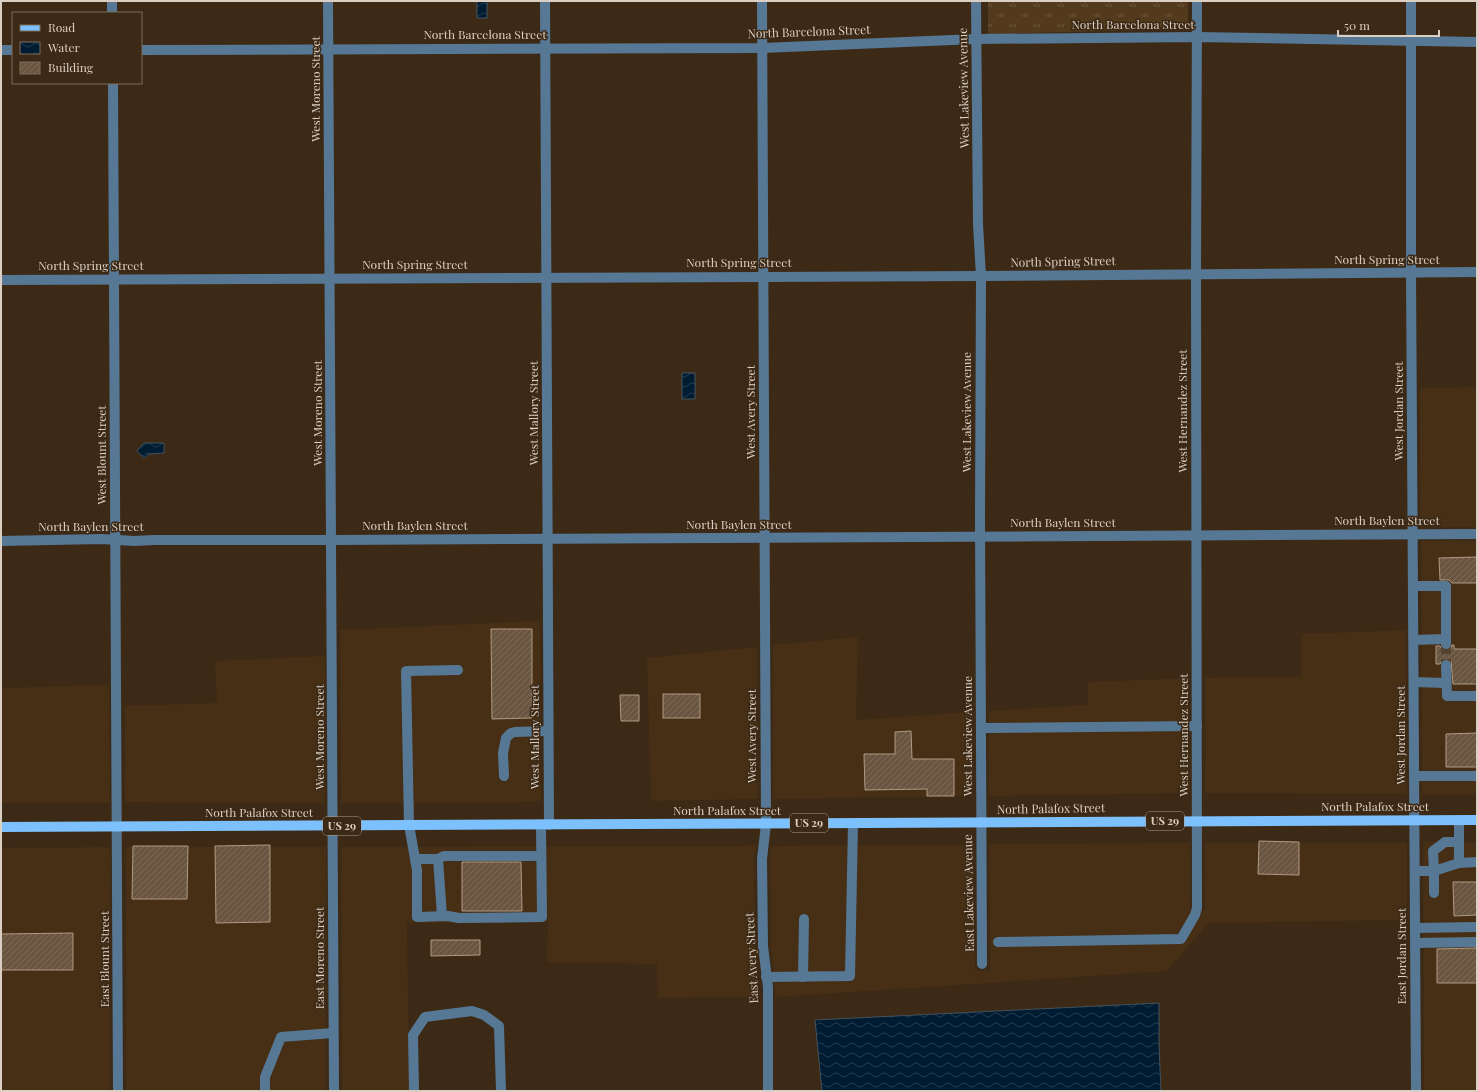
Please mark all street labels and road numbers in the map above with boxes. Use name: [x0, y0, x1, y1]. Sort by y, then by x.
street label: North Barcelona Street: [1071, 16, 1195, 32]
street label: North Barcelona Street: [747, 21, 871, 41]
street label: North Barcelona Street: [423, 26, 547, 42]
street label: West Lakeview Avenue: [954, 28, 972, 149]
street label: West Moreno Street: [307, 36, 323, 143]
street label: North Spring Street: [1334, 251, 1440, 267]
street label: North Spring Street: [1010, 252, 1117, 270]
street label: North Spring Street: [686, 254, 792, 270]
street label: North Spring Street: [362, 256, 468, 272]
street label: North Spring Street: [38, 257, 144, 273]
street label: West Hernandez Street: [1174, 349, 1190, 474]
street label: West Lakeview Avenue: [958, 352, 974, 473]
street label: West Moreno Street: [309, 360, 325, 467]
street label: West Mallory Street: [525, 360, 541, 466]
street label: West Jordan Street: [1390, 361, 1406, 462]
street label: West Avery Street: [742, 364, 758, 460]
street label: West Blount Street: [93, 405, 109, 506]
street label: North Baylen Street: [1334, 512, 1440, 528]
street label: North Baylen Street: [1010, 514, 1116, 530]
street label: North Baylen Street: [686, 516, 792, 532]
street label: North Baylen Street: [362, 517, 468, 533]
street label: North Baylen Street: [38, 518, 144, 534]
street label: West Hernandez Street: [1175, 673, 1191, 798]
street label: West Lakeview Avenue: [959, 676, 975, 797]
street label: West Moreno Street: [311, 684, 327, 791]
street label: West Mallory Street: [526, 684, 542, 790]
street label: West Jordan Street: [1392, 685, 1408, 786]
street label: West Avery Street: [743, 688, 759, 784]
street label: North Palafox Street: [1321, 798, 1430, 814]
street label: North Palafox Street: [997, 799, 1106, 817]
street label: North Palafox Street: [673, 802, 782, 818]
street label: North Palafox Street: [205, 804, 314, 820]
road number: US 29: [1146, 812, 1184, 830]
road number: US 29: [790, 814, 828, 832]
road number: US 29: [323, 817, 361, 835]
street label: East Lakeview Avenue: [959, 834, 977, 952]
street label: East Moreno Street: [311, 906, 327, 1009]
street label: East Jordan Street: [1393, 907, 1409, 1004]
street label: East Blount Street: [96, 910, 112, 1007]
street label: East Avery Street: [741, 911, 761, 1004]

